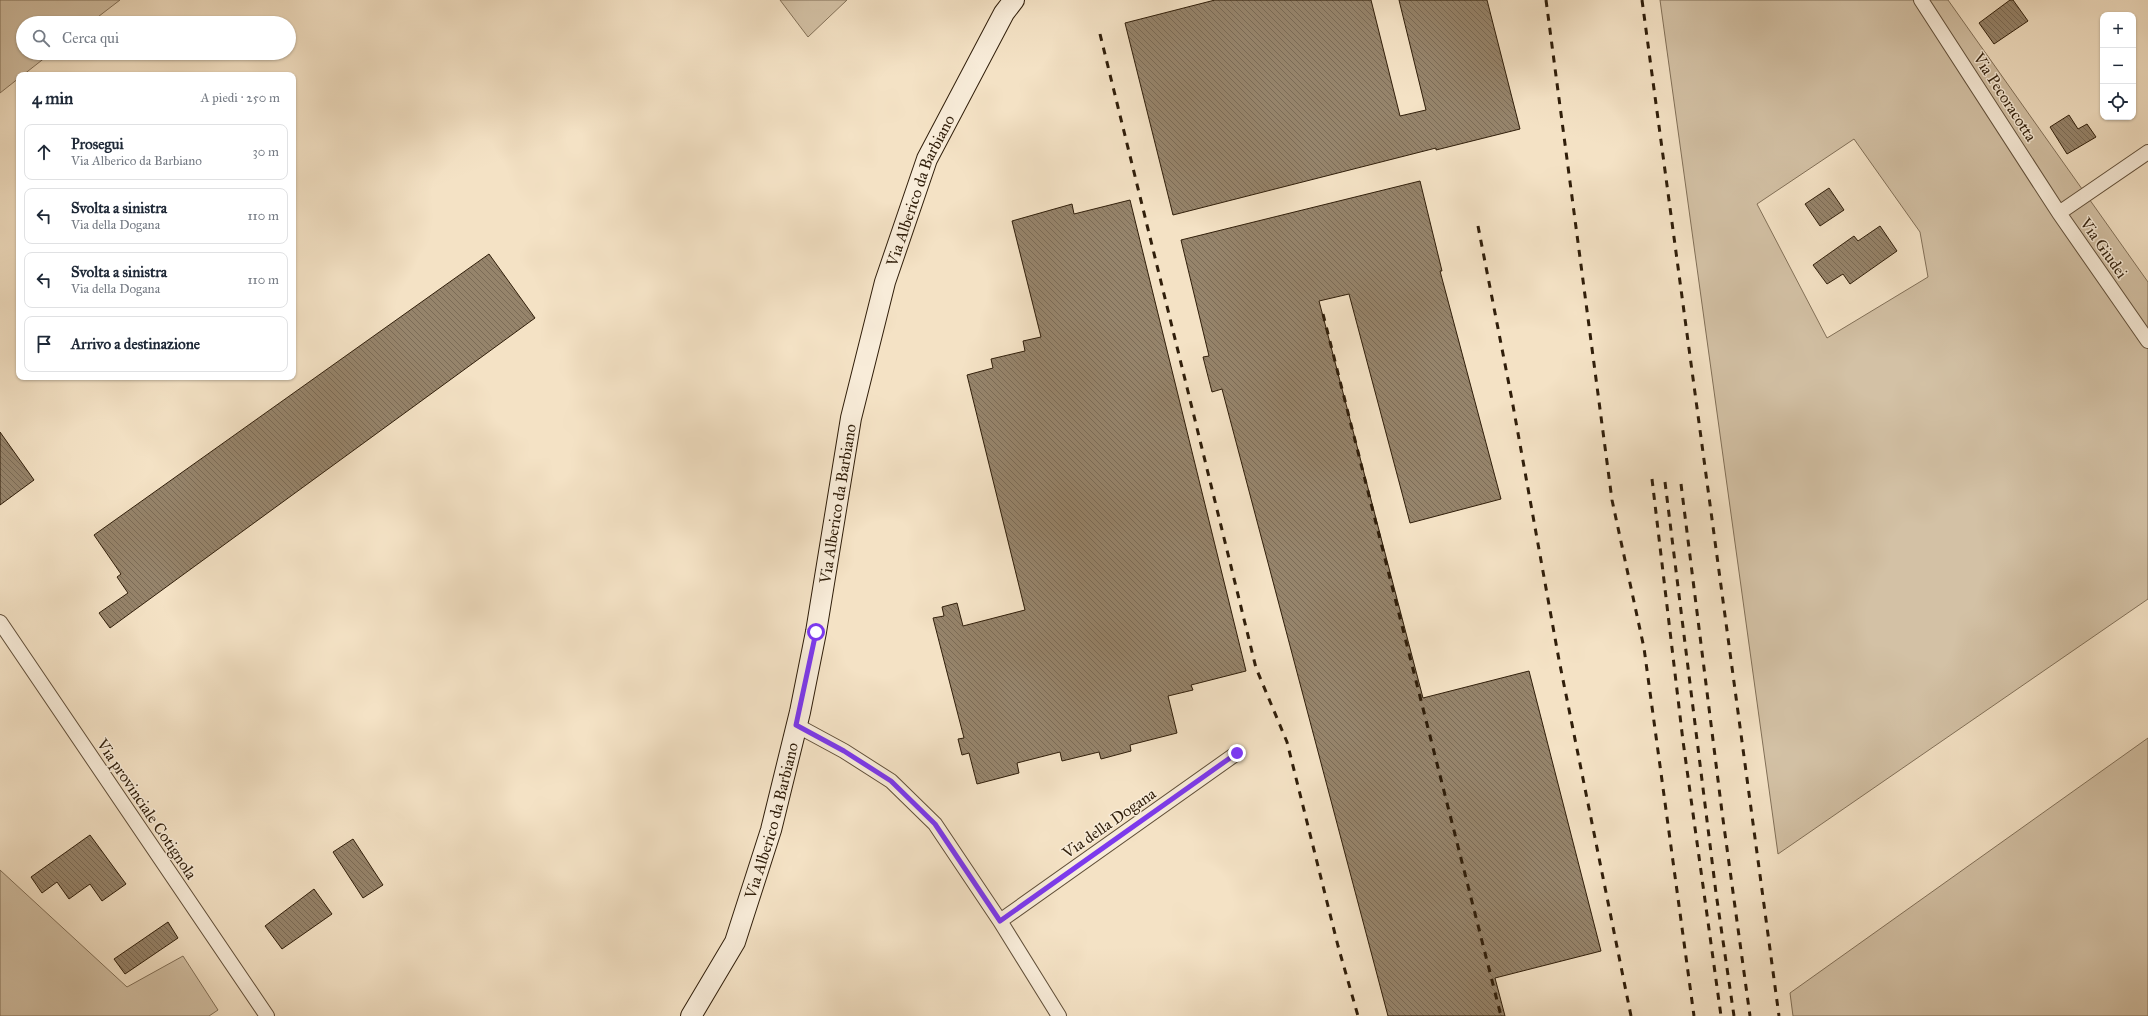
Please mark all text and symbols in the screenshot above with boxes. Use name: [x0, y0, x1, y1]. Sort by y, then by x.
map controls: [2100, 12, 2136, 120]
button: +: [2100, 12, 2136, 48]
search box: [16, 16, 296, 60]
icon: search: [30, 27, 52, 49]
text: Cerca qui: [62, 29, 119, 47]
street label: Via Pecoracotta: [1969, 48, 2041, 145]
button: −: [2100, 48, 2136, 84]
button: locate: [2100, 84, 2136, 120]
text: 4 min: [32, 88, 73, 109]
text: A piedi · 250 m: [201, 90, 280, 106]
street label: Via Alberico da Barbiano: [881, 111, 958, 269]
text: Prosegui: [71, 135, 124, 153]
icon: ahead: [33, 141, 55, 163]
text: 30 m: [253, 144, 279, 160]
text: Via Alberico da Barbiano: [71, 153, 202, 169]
text: Svolta a sinistra: [71, 199, 167, 217]
icon: left: [33, 205, 55, 227]
text: 110 m: [247, 208, 279, 224]
street label: Via Giudei: [2076, 213, 2132, 282]
text: Via della Dogana: [71, 217, 160, 233]
text: Svolta a sinistra: [71, 263, 167, 281]
icon: left: [33, 269, 55, 291]
text: 110 m: [247, 272, 279, 288]
text: Via della Dogana: [71, 281, 160, 297]
icon: arrive: [33, 333, 55, 355]
text: Arrivo a destinazione: [71, 335, 200, 353]
street label: Via Alberico da Barbiano: [814, 422, 859, 586]
route start: [807, 623, 825, 641]
street label: Via provinciale Cotignola: [92, 734, 201, 884]
street label: Via Alberico da Barbiano: [740, 740, 802, 902]
route end: [1228, 744, 1246, 762]
street label: Via della Dogana: [1058, 784, 1160, 864]

